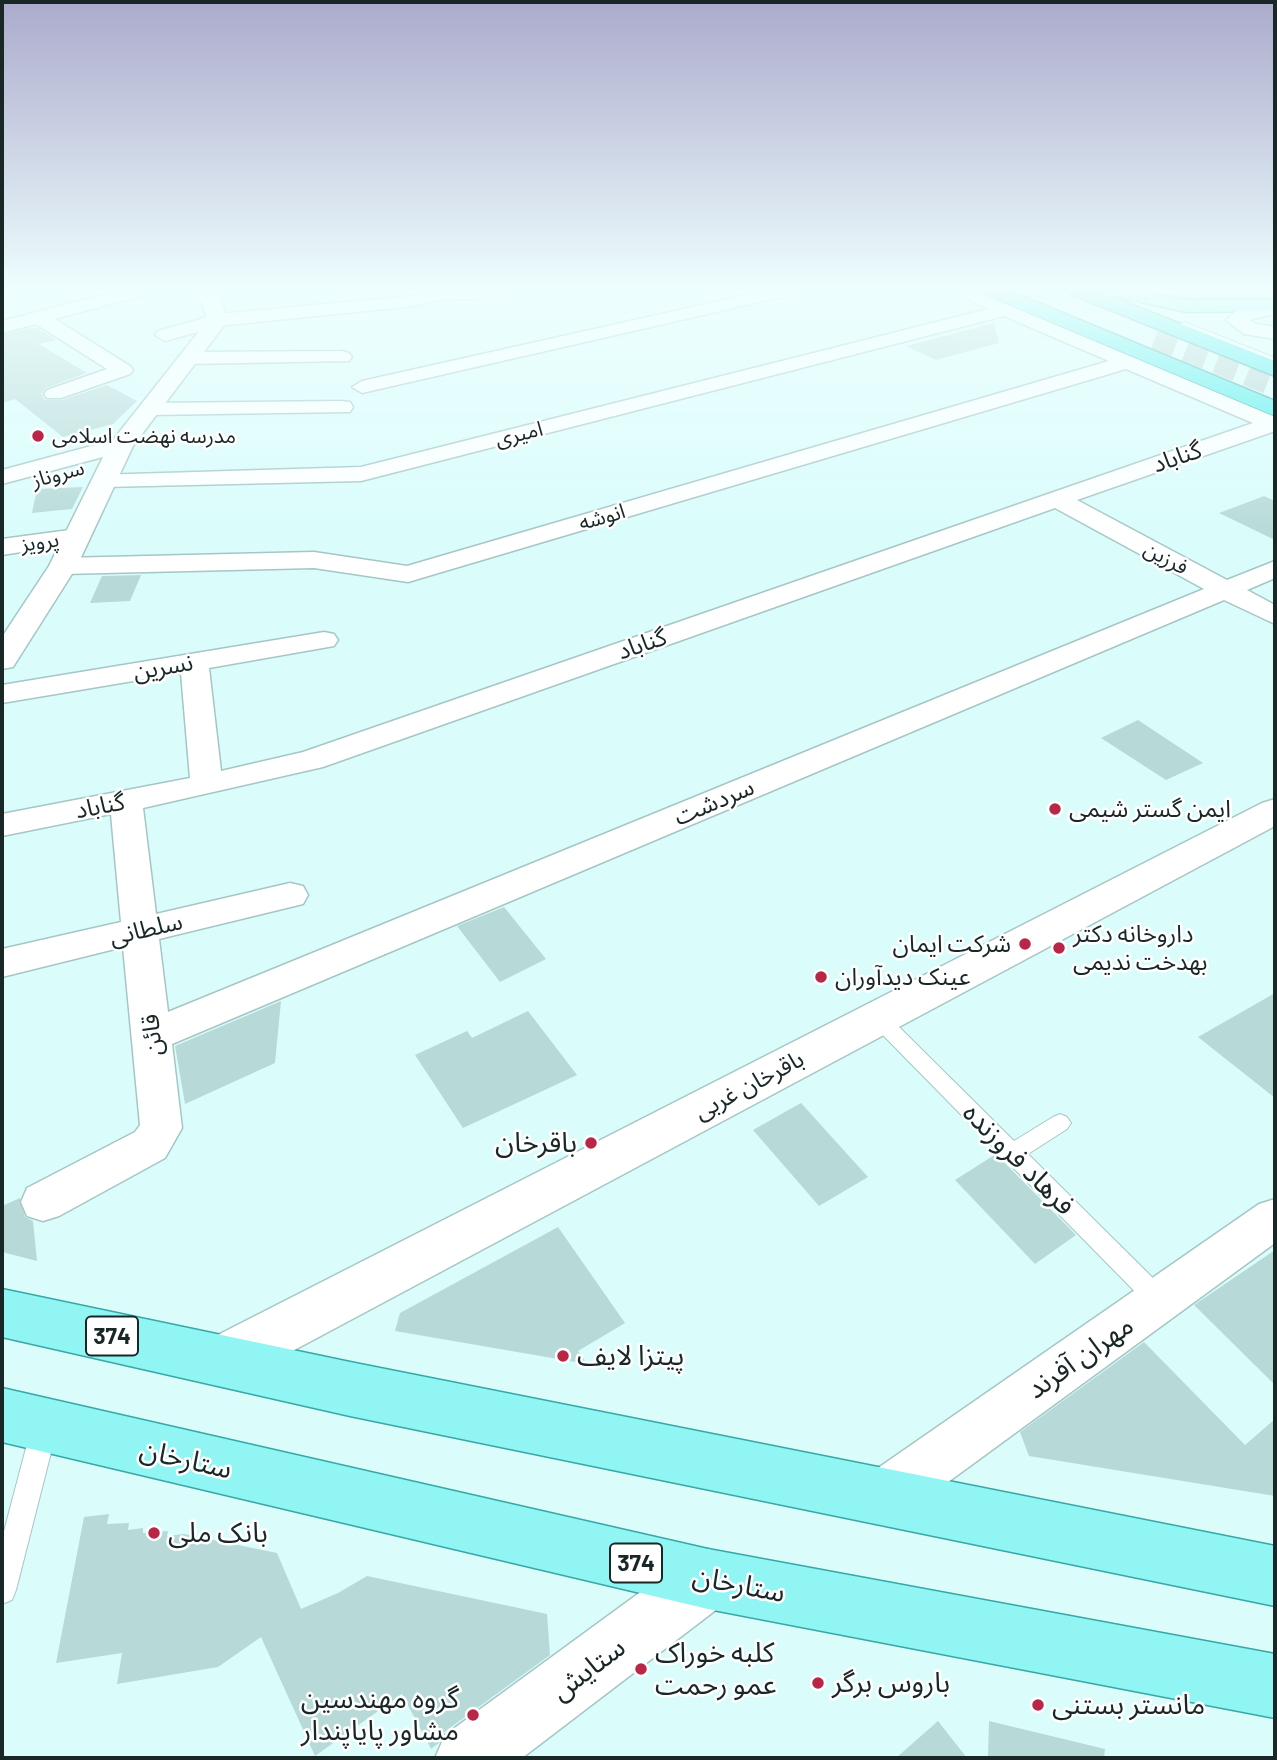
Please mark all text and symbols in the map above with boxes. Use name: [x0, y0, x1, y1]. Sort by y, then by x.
street label: امیری: [493, 416, 545, 452]
place label: مدرسه نهضت اسلامی: [52, 423, 236, 449]
marker: مدرسه نهضت اسلامی: [30, 428, 46, 444]
street label: گناباد: [1149, 435, 1205, 479]
street label: سروناز: [29, 455, 87, 493]
street label: انوشه: [576, 498, 628, 536]
street label: پرویز: [19, 527, 61, 557]
street label: فرزین: [1140, 536, 1192, 580]
street label: گناباد: [614, 622, 670, 666]
street label: نسرین: [131, 648, 195, 686]
street label: سردشت: [670, 772, 758, 832]
street label: گناباد: [73, 787, 127, 825]
place label: ایمن گستر شیمی: [1069, 795, 1231, 823]
marker: ایمن گستر شیمی: [1047, 801, 1063, 817]
street label: سلطانی: [107, 907, 185, 951]
place label: داروخانه دکتر بهدخت ندیمی: [1073, 920, 1207, 976]
place label: شرکت ایمان: [893, 930, 1011, 958]
marker: شرکت ایمان: [1017, 936, 1033, 952]
marker: داروخانه دکتر بهدخت ندیمی: [1051, 940, 1067, 956]
place label: عینک دیدآوران: [835, 963, 971, 991]
marker: عینک دیدآوران: [813, 969, 829, 985]
street label: قائن: [136, 1013, 168, 1057]
street label: باقرخان غربی: [689, 1044, 809, 1126]
street label: فرهاد فروزنده: [956, 1096, 1082, 1222]
place label: باقرخان: [495, 1126, 577, 1160]
marker: باقرخان: [583, 1135, 599, 1151]
street label: مهران آفرند: [1020, 1308, 1140, 1406]
road number: 374: [86, 1316, 138, 1356]
place label: پیتزا لایف: [577, 1339, 684, 1373]
marker: پیتزا لایف: [555, 1348, 571, 1364]
street label: ستارخان: [137, 1432, 235, 1486]
place label: بانک ملی: [168, 1516, 268, 1550]
marker: بانک ملی: [146, 1525, 162, 1541]
road number: 374: [610, 1544, 662, 1582]
street label: ستارخان: [690, 1559, 788, 1609]
street label: ستایش: [544, 1630, 632, 1708]
place label: کلبه خوراک عمو رحمت: [655, 1636, 777, 1702]
marker: کلبه خوراک عمو رحمت: [633, 1661, 649, 1677]
place label: باروس برگر: [832, 1666, 950, 1700]
marker: باروس برگر: [810, 1675, 826, 1691]
place label: گروه مهندسین مشاور پایاپندار: [301, 1682, 459, 1748]
place label: مانستر بستنی: [1052, 1688, 1205, 1722]
marker: مانستر بستنی: [1030, 1697, 1046, 1713]
marker: گروه مهندسین مشاور پایاپندار: [465, 1707, 481, 1723]

